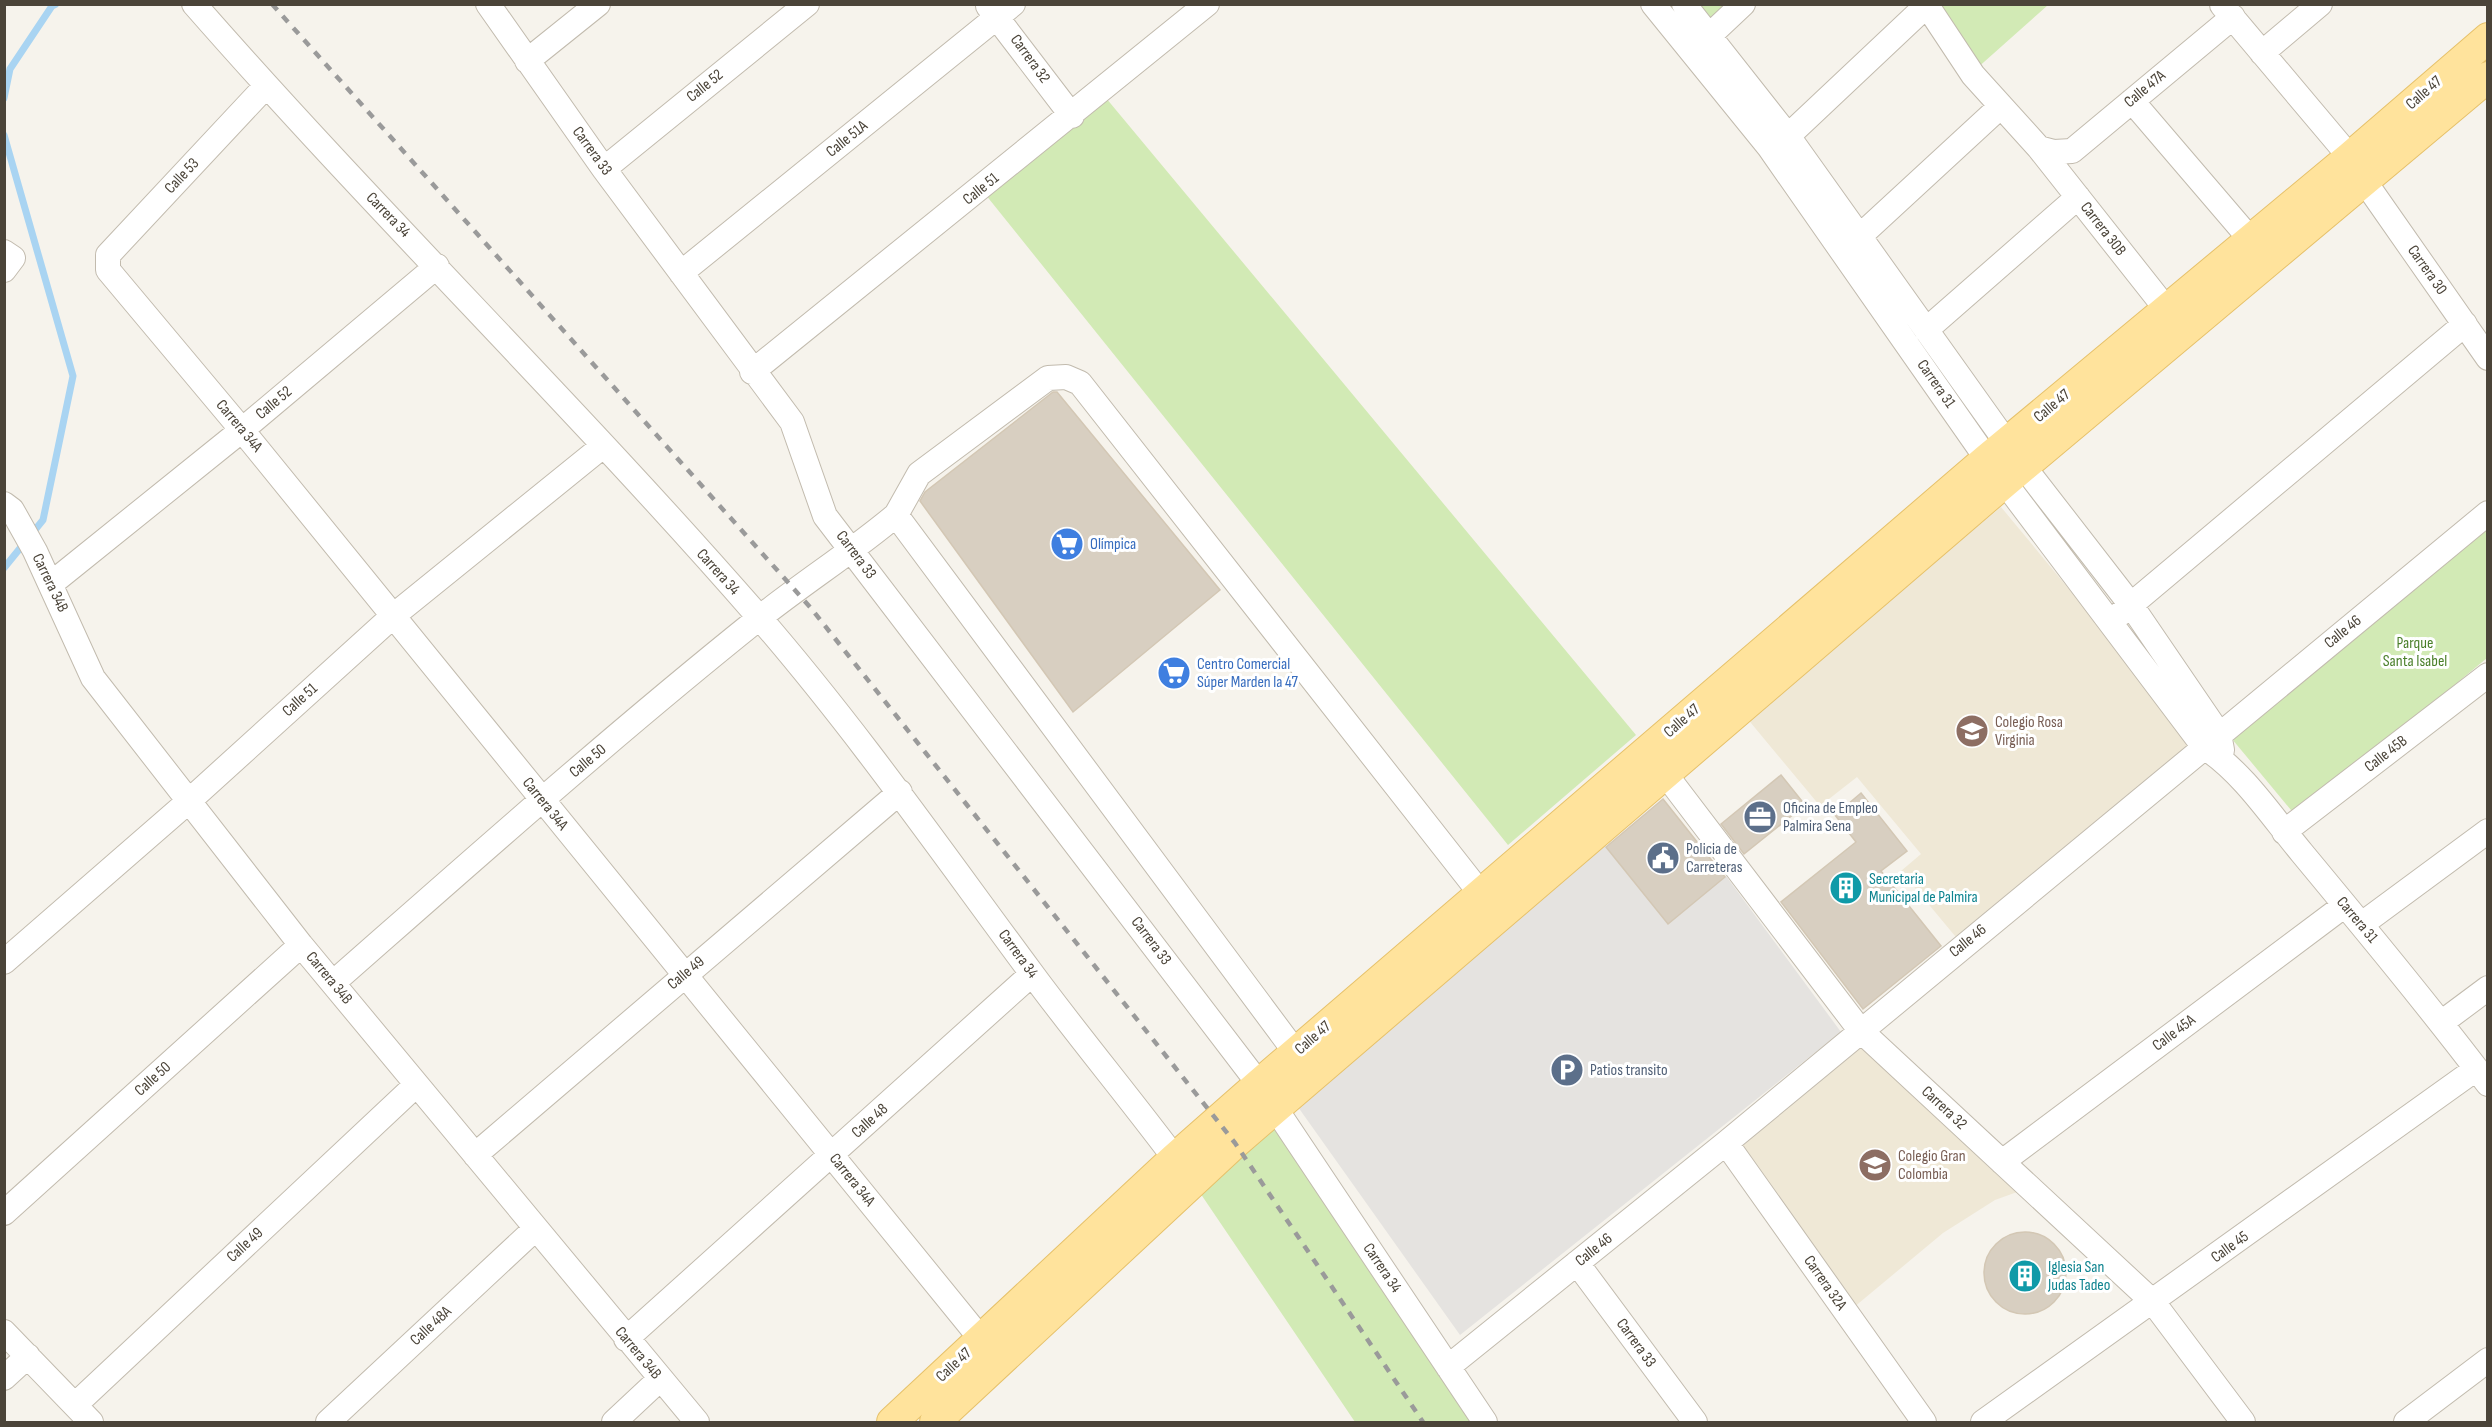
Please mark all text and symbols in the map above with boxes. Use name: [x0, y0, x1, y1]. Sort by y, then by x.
street label: Carrera 32: [1006, 31, 1054, 87]
street label: Calle 52: [683, 66, 727, 106]
street label: Calle 47A: [2120, 66, 2170, 112]
street label: Calle 47: [2402, 72, 2446, 114]
street label: Calle 51A: [822, 117, 872, 161]
street label: Carrera 33: [568, 123, 616, 179]
street label: Calle 53: [161, 154, 203, 198]
street label: Calle 51: [959, 169, 1003, 209]
street label: Carrera 34: [362, 188, 414, 242]
street label: Carrera 30B: [2076, 198, 2130, 260]
street label: Carrera 30: [2403, 242, 2451, 298]
street label: Carrera 31: [1913, 356, 1960, 412]
street label: Calle 52: [252, 382, 296, 424]
street label: Calle 47: [2030, 385, 2074, 427]
street label: Carrera 34A: [212, 396, 266, 456]
supermarket icon: Olímpica: [1049, 526, 1085, 562]
street label: Carrera 33: [832, 527, 880, 583]
place label: Olímpica: [1090, 535, 1136, 554]
street label: Carrera 34: [692, 545, 744, 599]
street label: Carrera 34B: [28, 551, 72, 615]
street label: Calle 46: [2321, 611, 2365, 653]
park label: Parque Santa Isabel: [2383, 634, 2447, 671]
supermarket icon: Centro Comercial Súper Marden la 47: [1156, 655, 1192, 691]
place label: Centro Comercial Súper Marden la 47: [1197, 655, 1298, 692]
street label: Calle 51: [279, 679, 322, 721]
street label: Calle 47: [1660, 700, 1704, 742]
school or university icon: Colegio Rosa Virginia: [1954, 713, 1990, 749]
place label: Colegio Rosa Virginia: [1995, 713, 2063, 750]
street label: Calle 45B: [2361, 731, 2411, 777]
street label: Calle 50: [566, 740, 610, 782]
street label: Carrera 34A: [518, 774, 572, 834]
office icon: Oficina de Empleo Palmira Sena: [1742, 799, 1778, 835]
place label: Oficina de Empleo Palmira Sena: [1783, 799, 1878, 836]
public building icon: Policia de Carreteras: [1645, 840, 1681, 876]
place label: Policia de Carreteras: [1686, 840, 1743, 877]
building icon: Secretaria Municipal de Palmira: [1828, 870, 1864, 906]
place label: Secretaria Municipal de Palmira: [1869, 870, 1978, 907]
street label: Carrera 31: [2332, 893, 2382, 947]
street label: Carrera 33: [1127, 913, 1175, 969]
street label: Calle 46: [1946, 920, 1990, 962]
street label: Carrera 34: [994, 926, 1042, 982]
street label: Carrera 34B: [302, 948, 356, 1008]
street label: Calle 49: [664, 952, 708, 994]
street label: Calle 45A: [2149, 1011, 2199, 1055]
street label: Calle 47: [1291, 1017, 1335, 1059]
parking icon: Patios transito: [1549, 1052, 1585, 1088]
street label: Calle 50: [131, 1058, 175, 1100]
place label: Patios transito: [1590, 1061, 1668, 1080]
street label: Carrera 32: [1917, 1082, 1971, 1134]
street label: Calle 48: [848, 1100, 892, 1142]
school or university icon: Colegio Gran Colombia: [1857, 1147, 1893, 1183]
place label: Colegio Gran Colombia: [1898, 1147, 1966, 1184]
street label: Carrera 34A: [825, 1150, 879, 1210]
street label: Calle 49: [223, 1224, 267, 1266]
street label: Calle 45: [2208, 1227, 2252, 1267]
street label: Calle 46: [1572, 1229, 1616, 1271]
street label: Carrera 34: [1359, 1240, 1406, 1297]
street label: Carrera 32A: [1799, 1252, 1851, 1314]
building icon: Iglesia San Judas Tadeo: [2007, 1258, 2043, 1294]
place label: Iglesia San Judas Tadeo: [2047, 1258, 2110, 1295]
street label: Calle 48A: [407, 1302, 456, 1350]
street label: Carrera 33: [1612, 1315, 1660, 1371]
street label: Carrera 34B: [611, 1323, 665, 1383]
street label: Calle 47: [932, 1343, 976, 1386]

